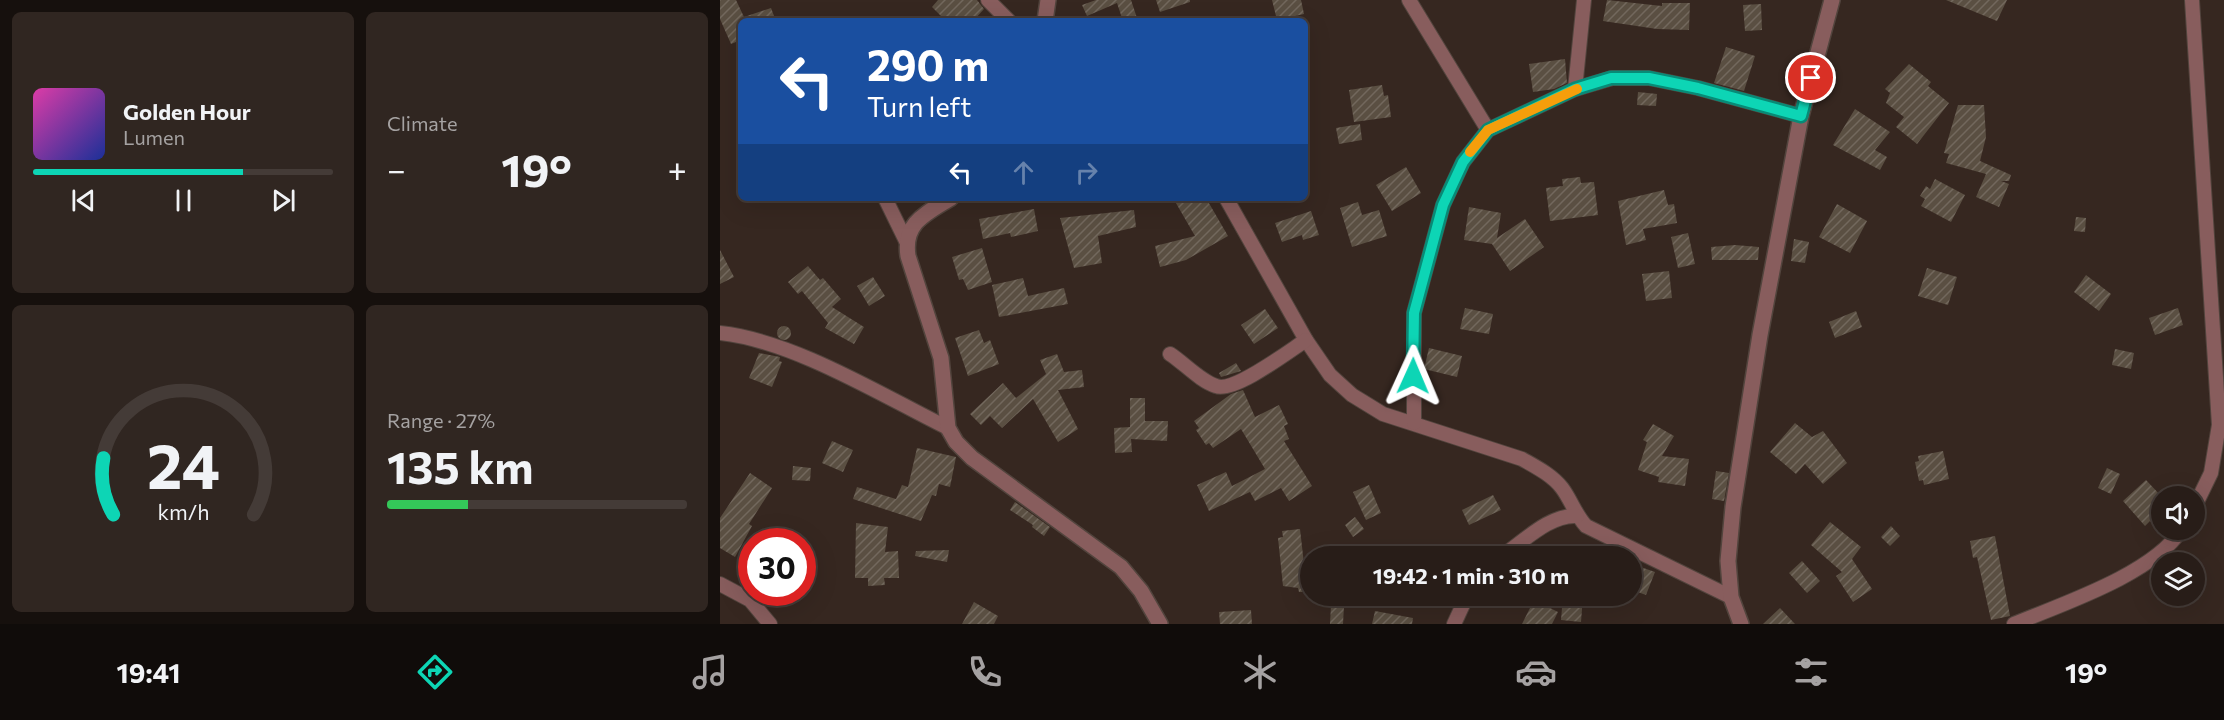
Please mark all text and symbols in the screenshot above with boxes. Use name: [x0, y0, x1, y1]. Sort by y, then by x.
text: 290 m: [867, 38, 989, 90]
icon: left: [768, 42, 846, 120]
pin: [1785, 52, 1836, 103]
icon: arrive: [1794, 61, 1827, 94]
text: Turn left: [867, 90, 971, 123]
text: Golden Hour: [123, 98, 251, 125]
text: Climate: [387, 111, 457, 135]
text: Lumen: [123, 125, 185, 149]
text: 19°: [501, 141, 572, 196]
text: −: [387, 148, 406, 189]
text: +: [668, 148, 687, 189]
icon: left: [944, 156, 977, 189]
icon: ahead: [1007, 156, 1040, 189]
icon: right: [1070, 156, 1103, 189]
icon: previous: [67, 184, 100, 217]
icon: pause: [167, 184, 200, 217]
icon: next: [267, 184, 300, 217]
position arrow: [1381, 344, 1445, 408]
text: Range · 27%: [387, 408, 495, 432]
text: 24: [147, 426, 219, 502]
text: 135 km: [387, 438, 534, 493]
map controls: [2151, 486, 2205, 606]
button: sound: [2151, 486, 2205, 540]
text: km/h: [157, 499, 209, 525]
speed limit sign: 30: [738, 528, 816, 606]
button: layers: [2151, 552, 2205, 606]
text: 19:42 · 1 min · 310 m: [1373, 562, 1569, 589]
icon: directions: [414, 651, 456, 693]
icon: music: [689, 651, 731, 693]
icon: phone: [964, 651, 1006, 693]
icon: climate: [1239, 651, 1281, 693]
icon: car: [1515, 651, 1557, 693]
icon: filters: [1790, 651, 1832, 693]
text: 19:41: [117, 656, 181, 689]
text: 19°: [2065, 656, 2107, 689]

